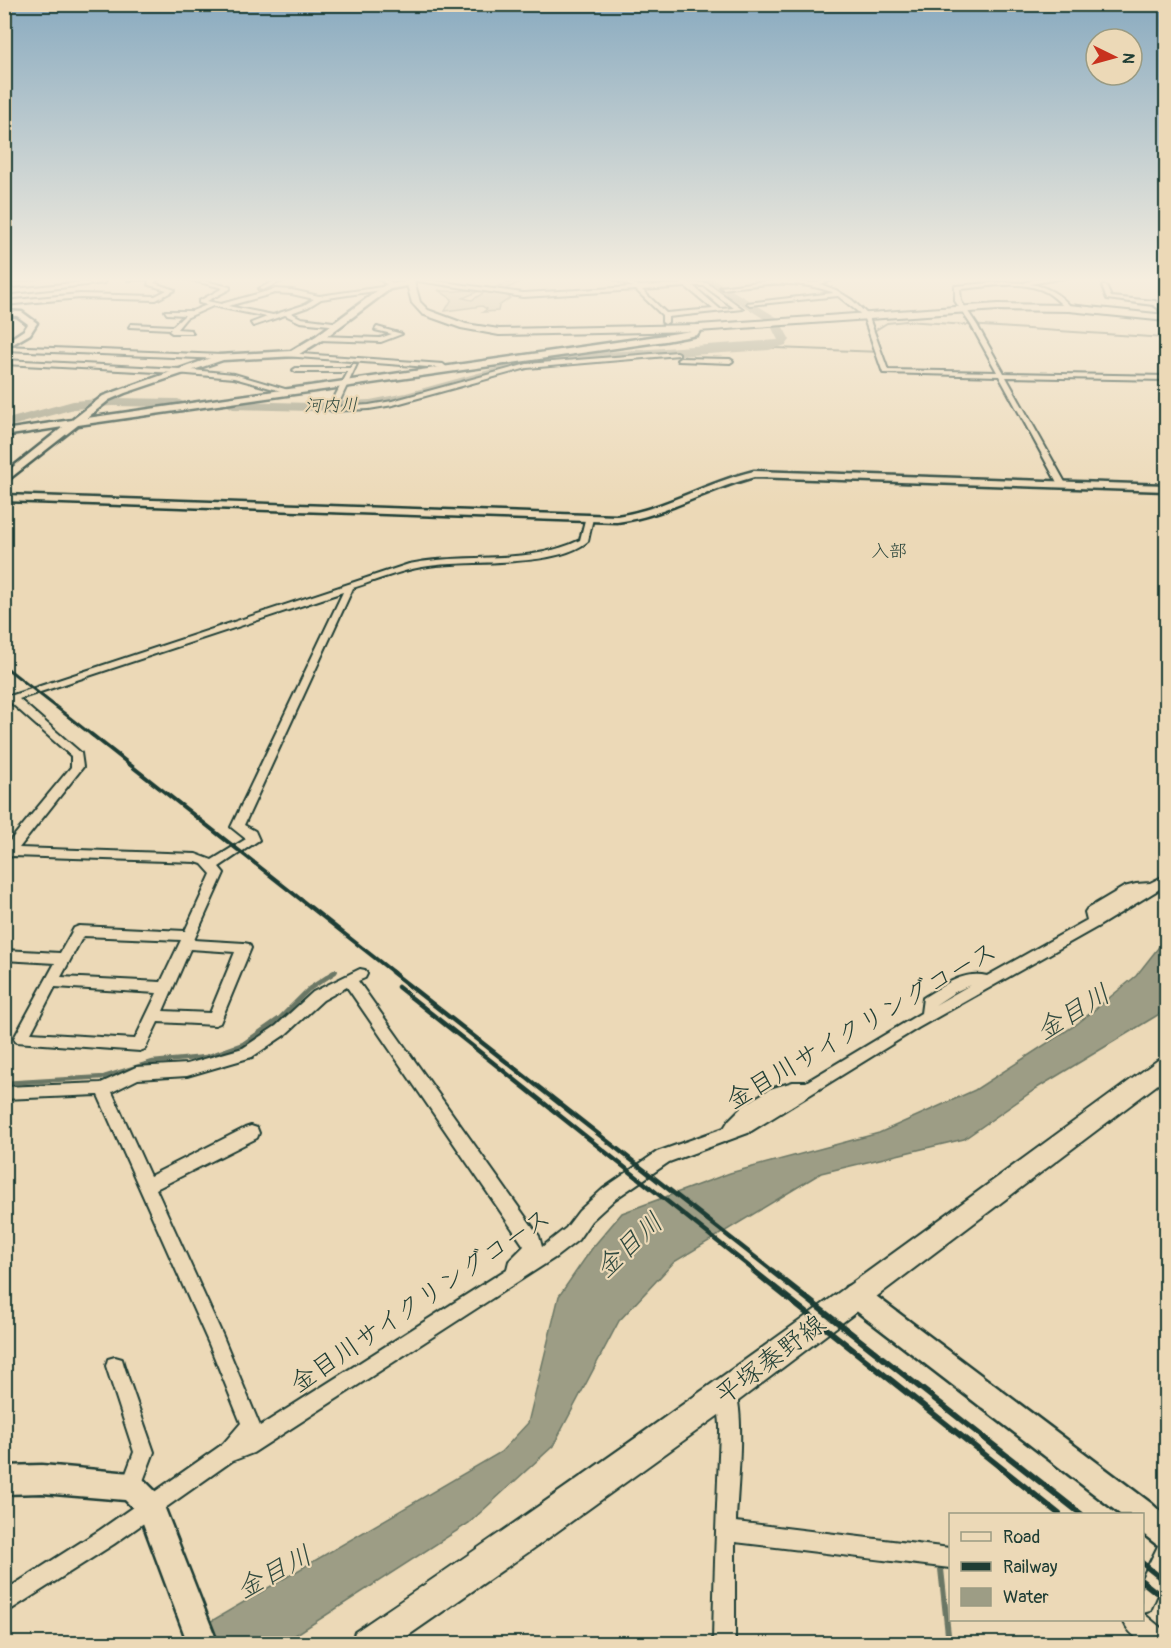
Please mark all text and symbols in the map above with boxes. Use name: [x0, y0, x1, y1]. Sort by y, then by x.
north arrow: [1084, 27, 1144, 87]
text: N: [1117, 52, 1138, 65]
water label: 河内川: [304, 394, 358, 417]
district label: 入部: [871, 540, 907, 563]
street label: 金目川サイクリングコース: [720, 935, 1003, 1117]
water label: 金目川: [1030, 977, 1116, 1047]
street label: 金目川サイクリングコース: [284, 1201, 557, 1400]
water label: 金目川: [588, 1206, 670, 1285]
street label: 平塚秦野線: [709, 1308, 832, 1412]
legend: [949, 1513, 1144, 1621]
text: Road: [1003, 1526, 1040, 1549]
water label: 金目川: [231, 1539, 318, 1606]
text: Railway: [1003, 1556, 1058, 1579]
text: Water: [1003, 1586, 1049, 1609]

